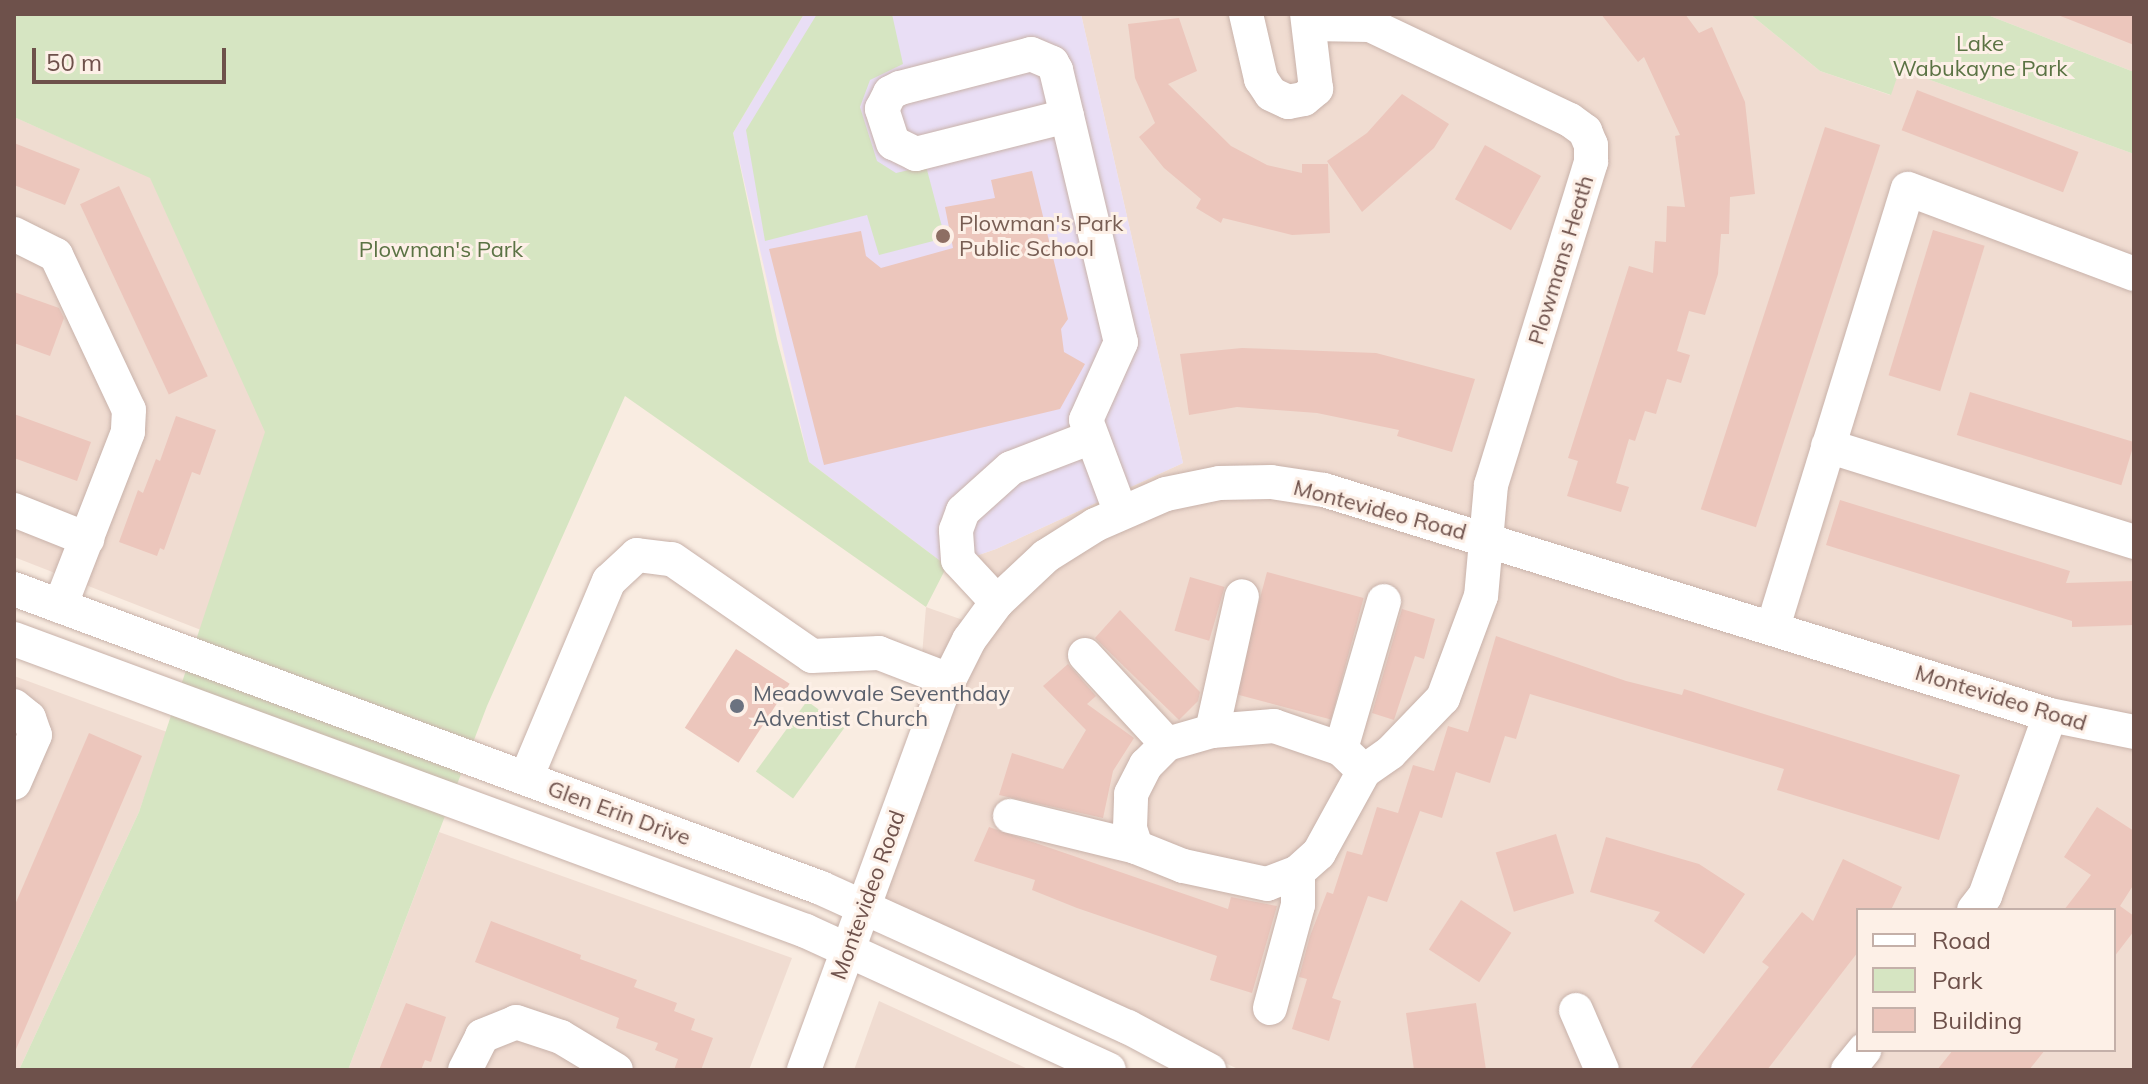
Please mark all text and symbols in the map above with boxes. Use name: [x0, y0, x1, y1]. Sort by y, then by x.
park label: Lake Wabukayne Park: [1892, 30, 2068, 82]
scale bar: [36, 32, 230, 82]
text: 50 m: [46, 47, 102, 77]
street label: Plowmans Heath: [1523, 172, 1599, 348]
place label: Plowman's Park Public School: [959, 210, 1123, 262]
marker: Plowman's Park Public School: [934, 227, 952, 245]
park label: Plowman's Park: [359, 237, 523, 263]
street label: Montevideo Road: [1291, 474, 1469, 546]
street label: Montevideo Road: [1912, 659, 2090, 737]
place label: Meadowvale Seventhday Adventist Church: [753, 680, 1010, 732]
marker: Meadowvale Seventhday Adventist Church: [728, 697, 746, 715]
street label: Glen Erin Drive: [544, 775, 694, 851]
street label: Montevideo Road: [825, 807, 911, 983]
legend: [1856, 908, 2116, 1052]
text: Road: [1932, 925, 1991, 955]
text: Park: [1932, 965, 1983, 995]
text: Building: [1932, 1005, 2022, 1035]

